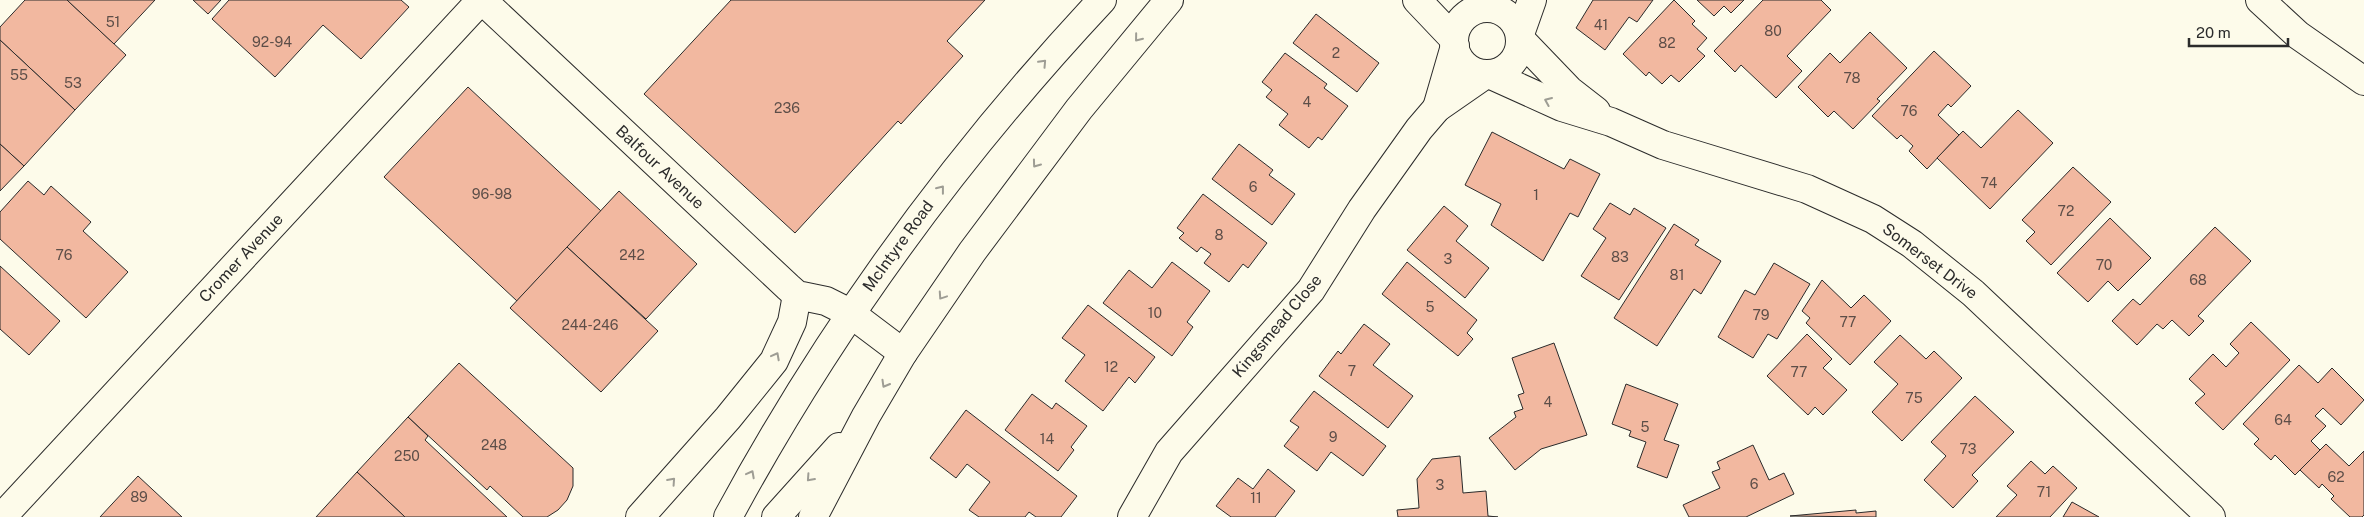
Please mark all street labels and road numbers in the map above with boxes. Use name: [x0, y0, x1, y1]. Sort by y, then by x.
street label: Balfour Avenue: [612, 121, 708, 213]
street label: McIntyre Road: [859, 197, 937, 295]
street label: Cromer Avenue: [195, 210, 287, 306]
street label: Somerset Drive: [1879, 219, 1981, 303]
street label: Kingsmead Close: [1228, 271, 1326, 381]

